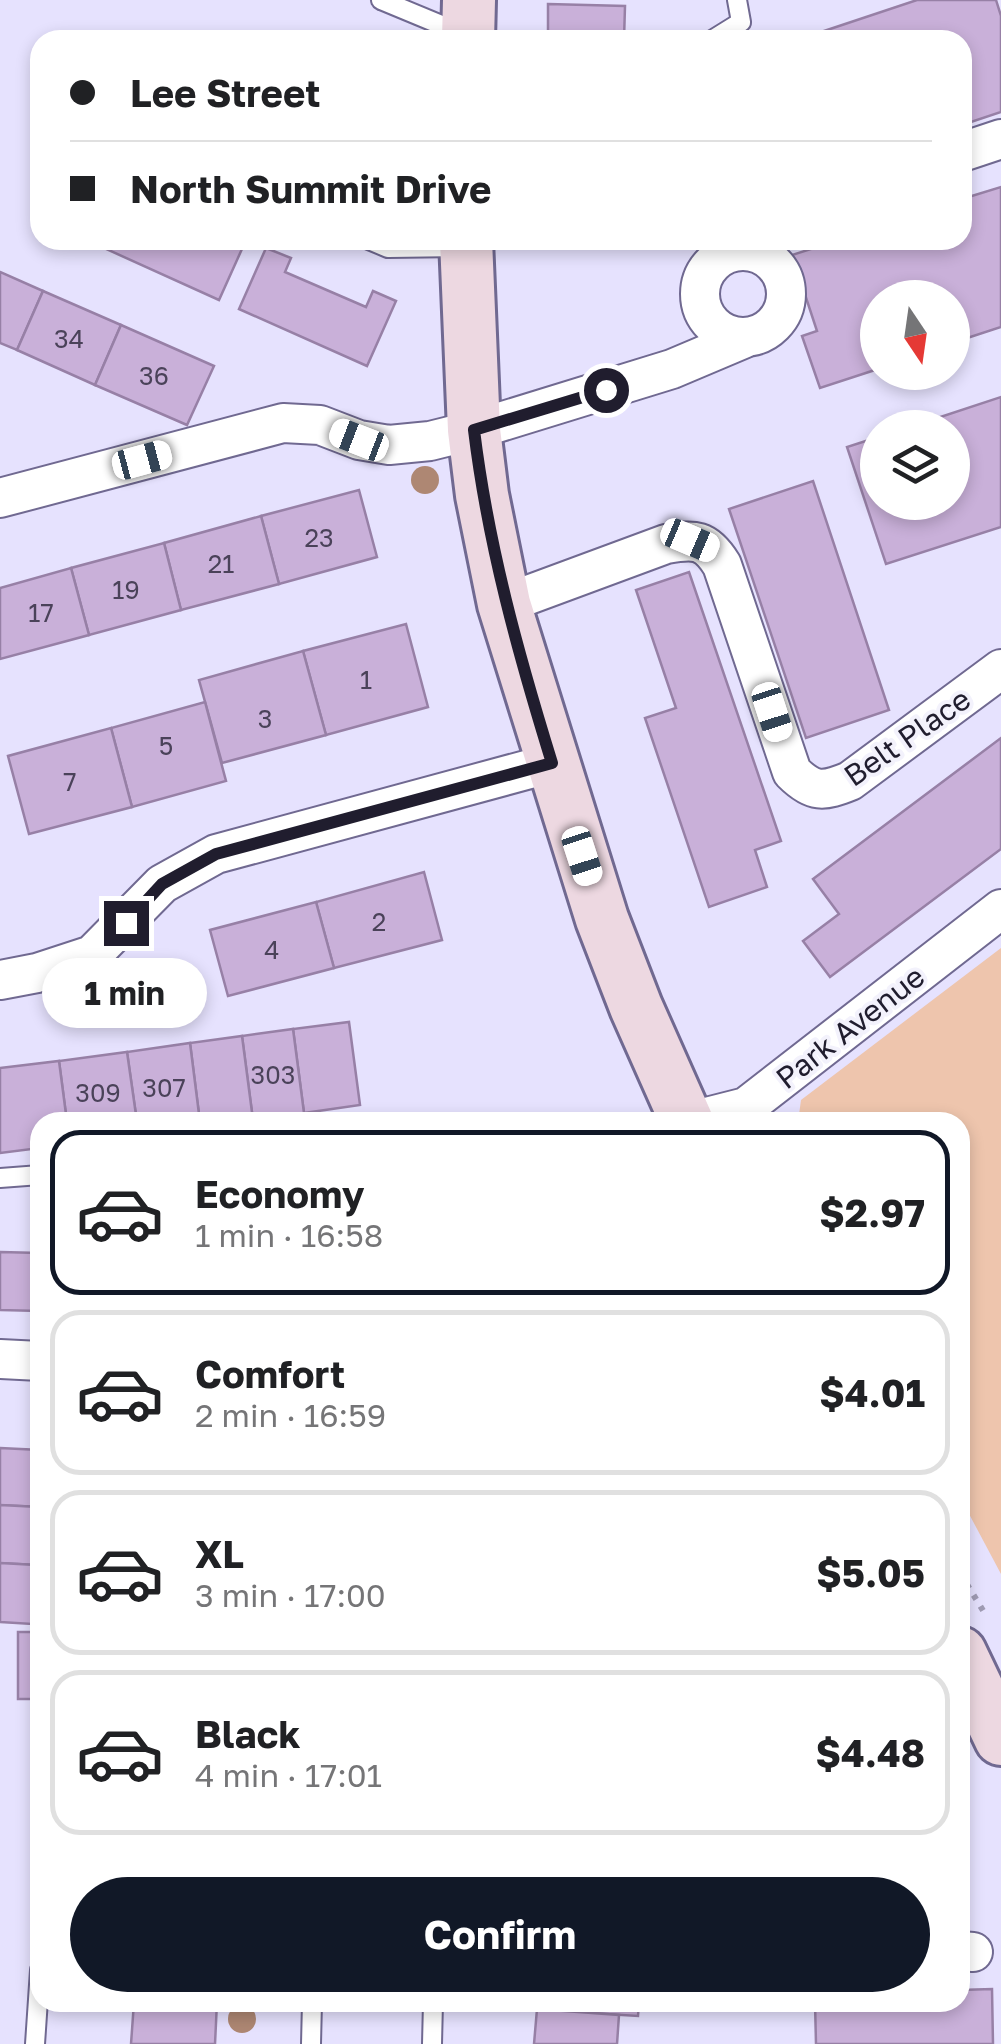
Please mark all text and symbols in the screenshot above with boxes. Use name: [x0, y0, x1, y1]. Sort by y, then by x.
text: Lee Street: [130, 70, 320, 115]
text: North Summit Drive: [130, 166, 492, 211]
north arrow: [860, 280, 970, 390]
map controls: [860, 280, 970, 520]
house number: 34: [54, 323, 84, 354]
house number: 36: [139, 360, 169, 391]
route start: [584, 368, 629, 413]
button: layers: [860, 410, 970, 520]
car: [326, 415, 392, 465]
car: [109, 438, 175, 482]
car: [657, 514, 723, 566]
house number: 23: [304, 522, 334, 553]
house number: 21: [208, 548, 234, 579]
house number: 19: [112, 574, 140, 605]
house number: 17: [28, 597, 54, 628]
house number: 1: [360, 664, 372, 695]
car: [748, 679, 796, 745]
street label: Belt Place: [837, 680, 977, 794]
house number: 3: [258, 703, 272, 734]
house number: 5: [159, 730, 173, 761]
house number: 7: [63, 766, 77, 797]
car: [558, 823, 606, 889]
route end: [104, 901, 149, 946]
house number: 2: [372, 906, 386, 937]
house number: 4: [264, 934, 280, 965]
callout: 1 min: [44, 958, 208, 1028]
street label: Park Avenue: [769, 958, 931, 1096]
text: 1 min: [84, 974, 165, 1012]
house number: 303: [251, 1059, 295, 1090]
house number: 307: [142, 1072, 186, 1103]
house number: 309: [75, 1077, 121, 1108]
icon: car: [75, 1168, 165, 1258]
text: Economy: [195, 1171, 364, 1216]
text: $2.97: [819, 1190, 925, 1235]
text: 1 min · 16:58: [195, 1216, 383, 1254]
icon: car: [75, 1348, 165, 1438]
text: Comfort: [195, 1351, 345, 1396]
text: $4.01: [819, 1370, 925, 1415]
text: 2 min · 16:59: [195, 1396, 386, 1434]
icon: car: [75, 1528, 165, 1618]
text: XL: [195, 1531, 244, 1576]
text: $5.05: [816, 1550, 925, 1595]
text: 3 min · 17:00: [195, 1576, 386, 1614]
icon: car: [75, 1708, 165, 1798]
text: Black: [195, 1711, 300, 1756]
text: $4.48: [816, 1730, 925, 1775]
text: 4 min · 17:01: [195, 1756, 382, 1794]
button: Confirm: [70, 1877, 930, 1992]

